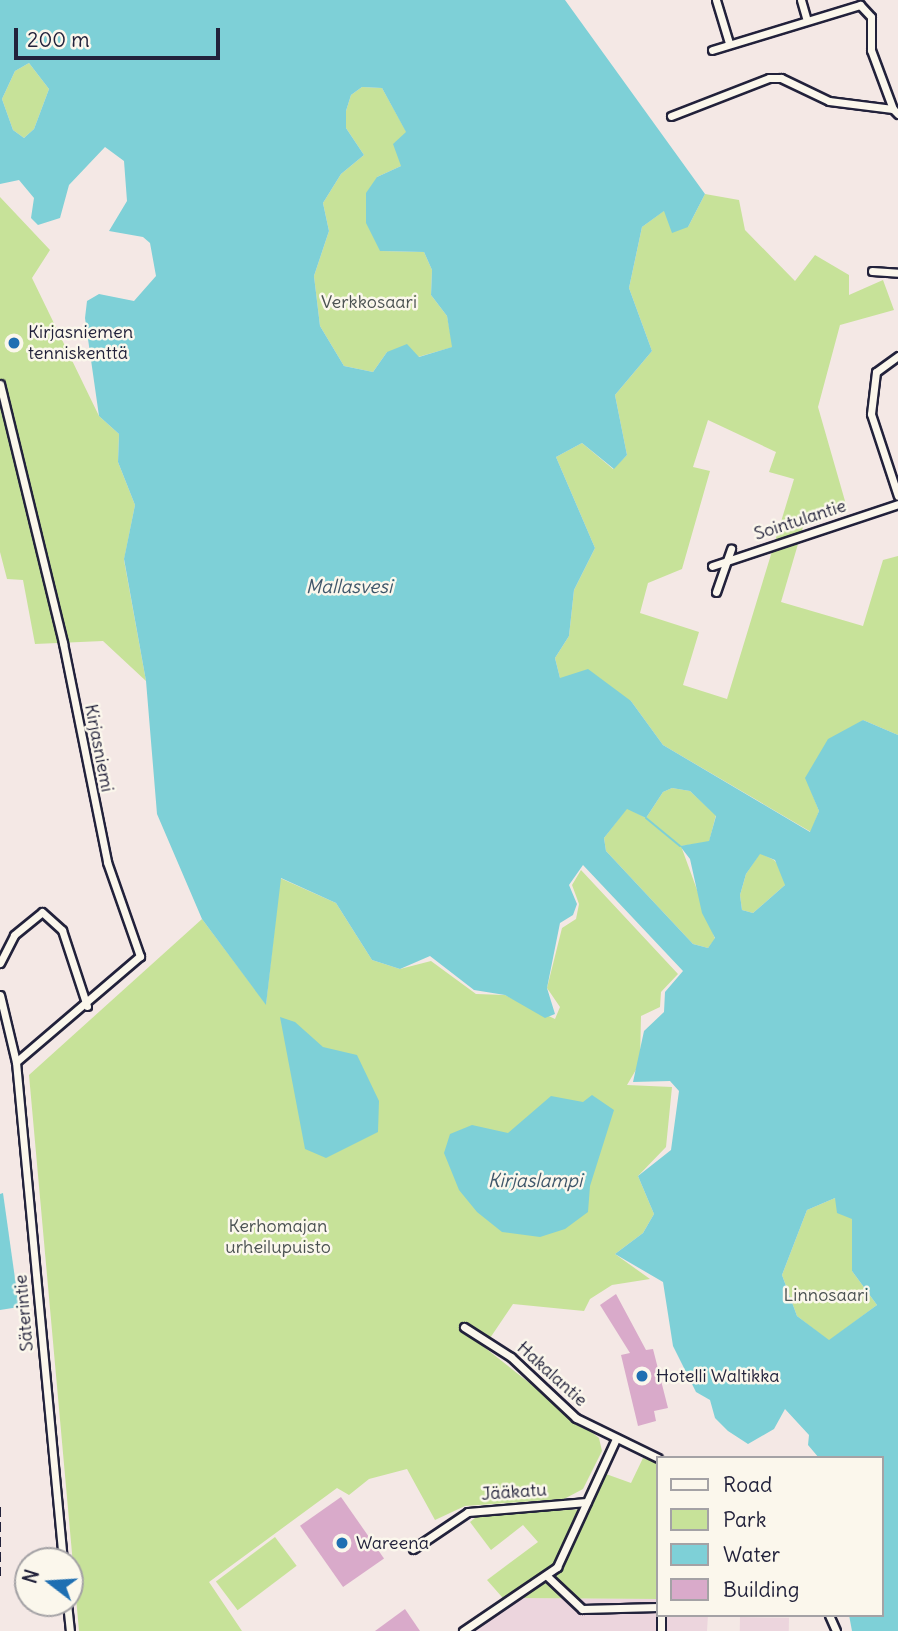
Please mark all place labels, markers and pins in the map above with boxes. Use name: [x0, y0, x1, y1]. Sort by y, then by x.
place label: Kirjasniemen tenniskenttä: [28, 322, 133, 364]
marker: Kirjasniemen tenniskenttä: [6, 335, 22, 351]
place label: Hotelli Waltikka: [656, 1365, 780, 1387]
marker: Hotelli Waltikka: [634, 1368, 650, 1384]
place label: Wareena: [356, 1532, 429, 1554]
marker: Wareena: [334, 1535, 350, 1551]

